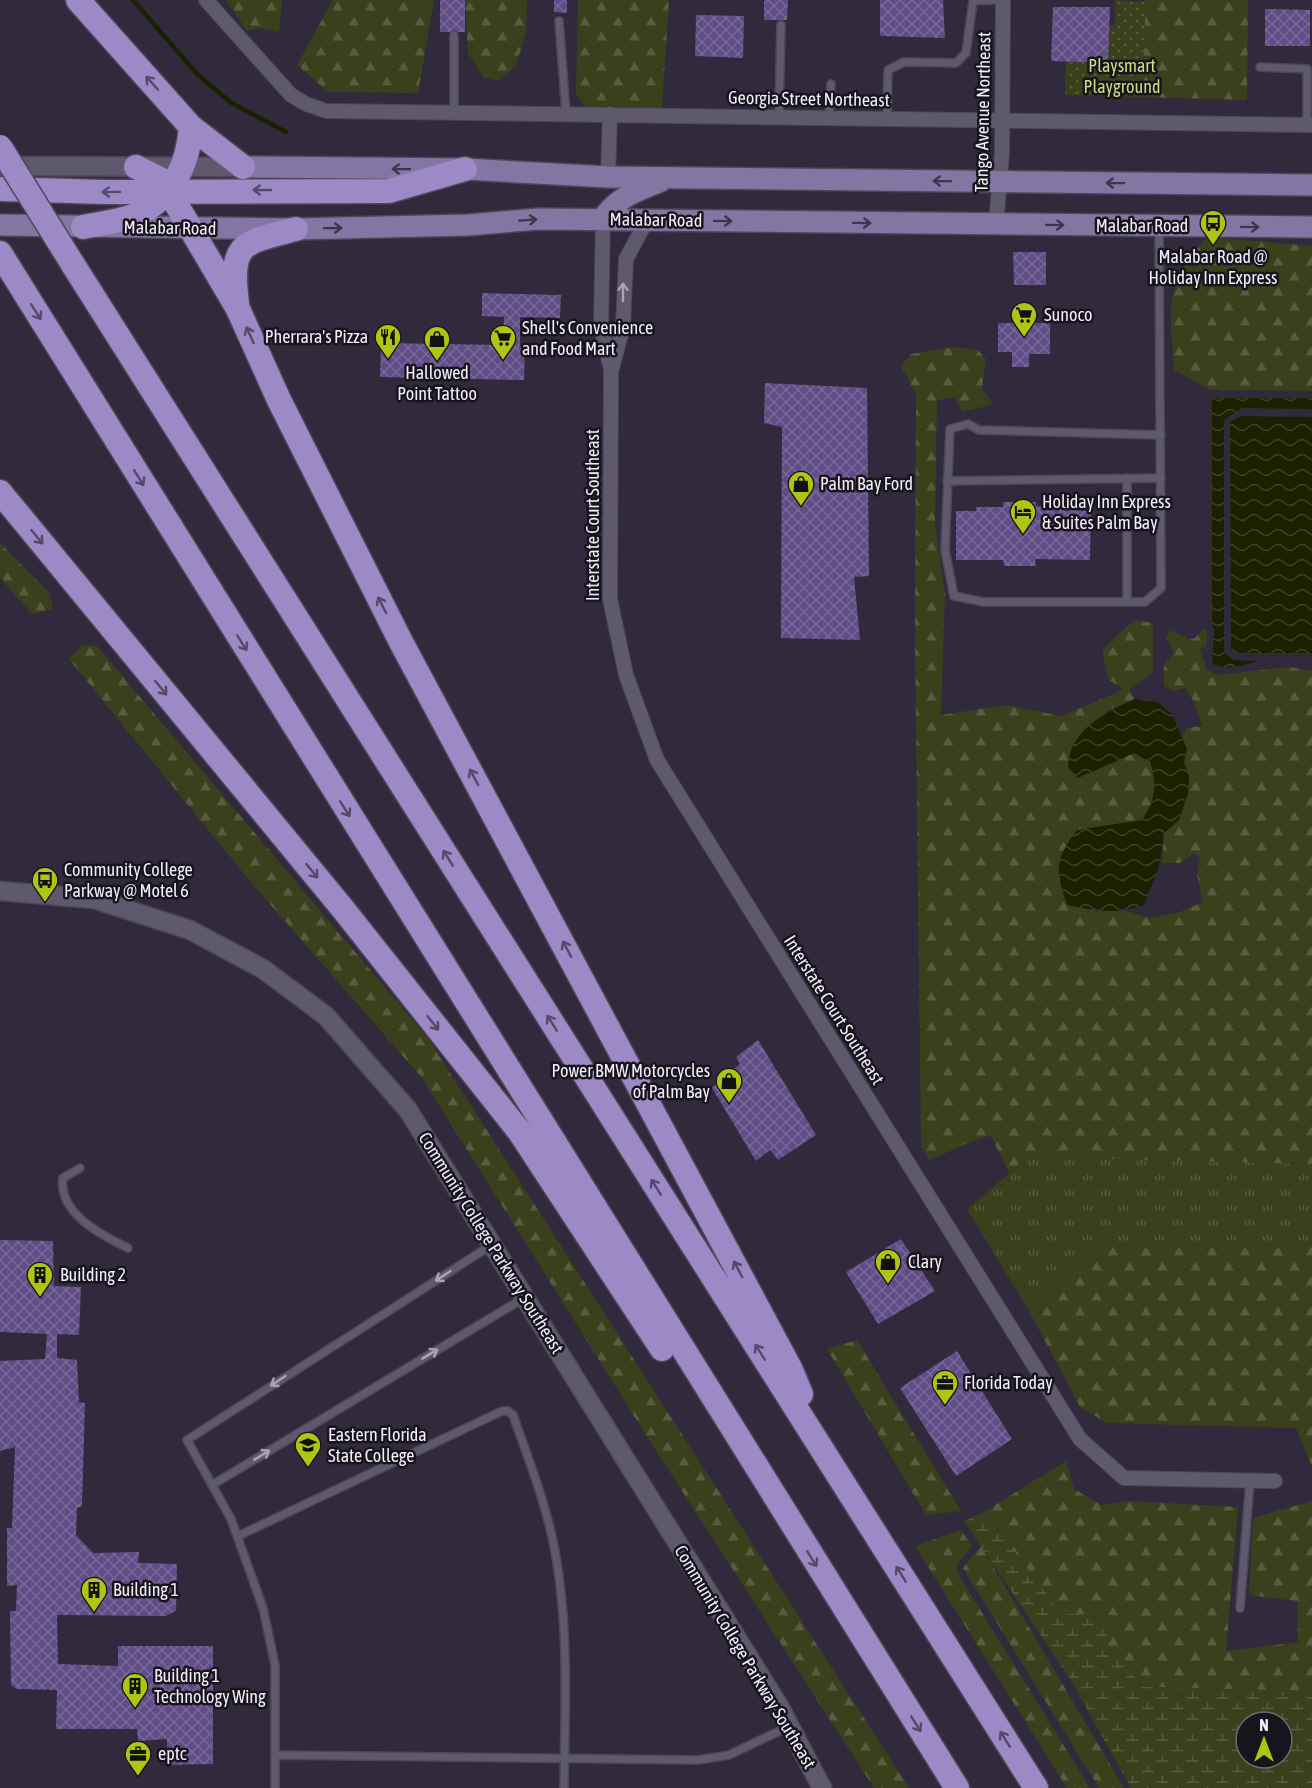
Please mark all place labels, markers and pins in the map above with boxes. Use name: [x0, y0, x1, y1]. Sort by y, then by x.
bus stop icon: Malabar Road @ Holiday Inn Express: [1198, 208, 1228, 246]
place label: Malabar Road @ Holiday Inn Express: [1149, 246, 1277, 288]
supermarket icon: Sunoco: [1009, 300, 1039, 338]
place label: Sunoco: [1044, 304, 1093, 325]
place label: Shell's Convenience and Food Mart: [522, 317, 653, 359]
restaurant icon: Pherrara's Pizza: [373, 322, 403, 360]
supermarket icon: Shell's Convenience and Food Mart: [488, 323, 518, 361]
shop icon: Hallowed Point Tattoo: [422, 324, 452, 362]
place label: Pherrara's Pizza: [265, 326, 368, 347]
place label: Hallowed Point Tattoo: [397, 362, 477, 404]
shop icon: Palm Bay Ford: [786, 469, 816, 507]
place label: Palm Bay Ford: [820, 473, 913, 494]
place label: Holiday Inn Express & Suites Palm Bay: [1042, 491, 1171, 533]
hotel icon: Holiday Inn Express & Suites Palm Bay: [1008, 497, 1038, 535]
place label: Community College Parkway @ Motel 6: [64, 859, 193, 901]
bus stop icon: Community College Parkway @ Motel 6: [30, 865, 60, 903]
place label: Power BMW Motorcycles of Palm Bay: [551, 1060, 710, 1102]
shop icon: Power BMW Motorcycles of Palm Bay: [714, 1066, 744, 1104]
shop icon: Clary: [873, 1247, 903, 1285]
place label: Clary: [908, 1251, 942, 1272]
building icon: Building 2: [25, 1260, 55, 1298]
place label: Building 2: [60, 1264, 126, 1285]
office icon: Florida Today: [930, 1368, 960, 1406]
place label: Florida Today: [964, 1372, 1053, 1393]
place label: Eastern Florida State College: [328, 1424, 427, 1466]
school or university icon: Eastern Florida State College: [293, 1430, 323, 1468]
building icon: Building 1: [79, 1575, 109, 1613]
place label: Building 1: [113, 1579, 179, 1600]
place label: Building 1 Technology Wing: [154, 1665, 266, 1707]
building icon: Building 1 Technology Wing: [120, 1671, 150, 1709]
office icon: eptc: [123, 1739, 153, 1777]
place label: eptc: [158, 1743, 187, 1764]

